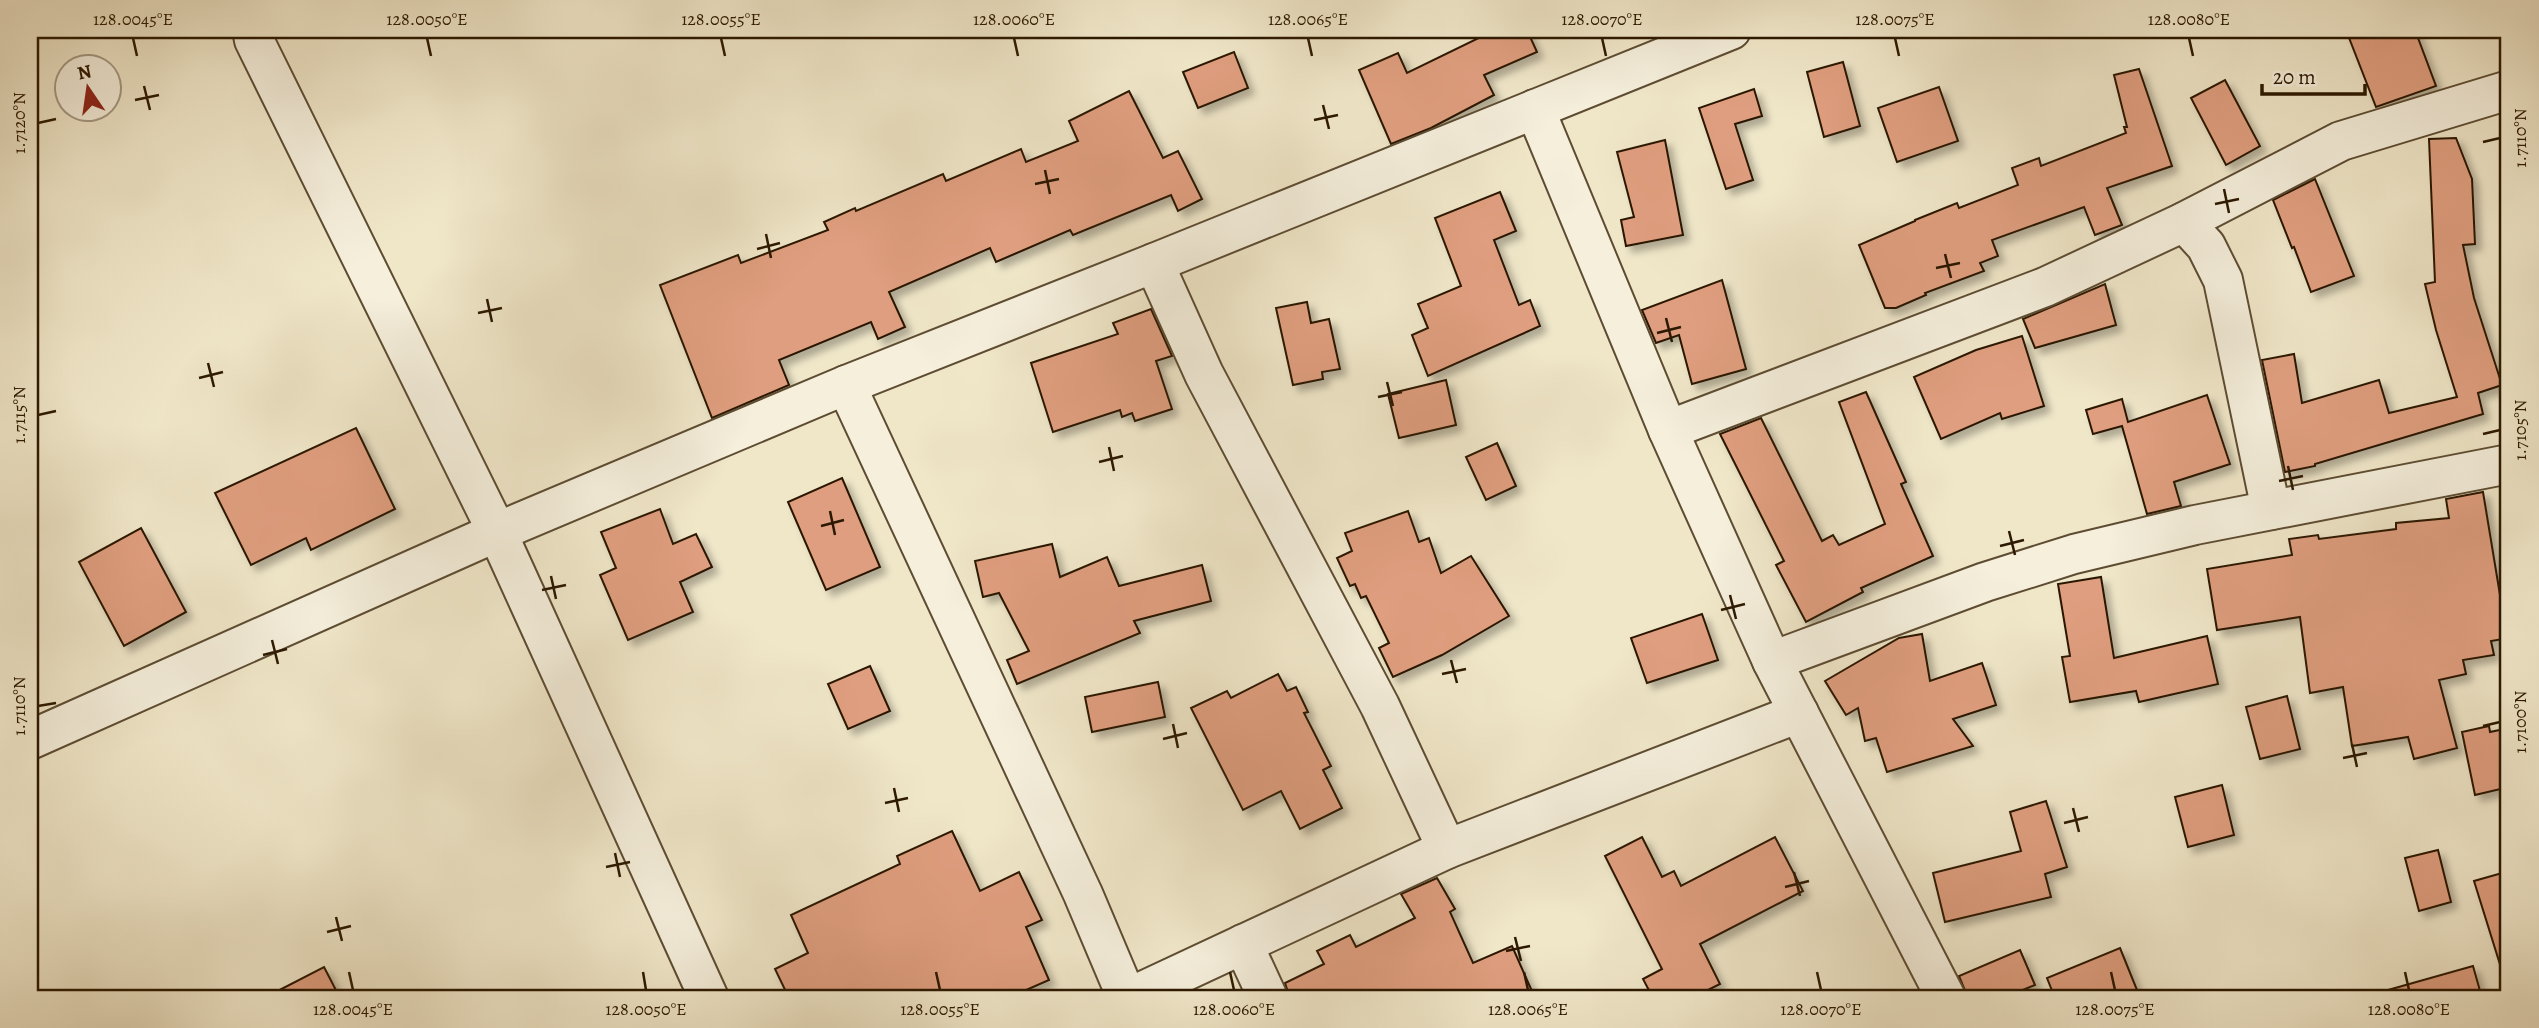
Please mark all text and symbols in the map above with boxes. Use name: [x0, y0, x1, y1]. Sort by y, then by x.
text: 128.0045°E: [93, 7, 173, 31]
text: 128.0050°E: [386, 7, 468, 31]
text: 128.0055°E: [681, 7, 761, 31]
text: 128.0060°E: [973, 7, 1055, 31]
text: 128.0065°E: [1268, 7, 1348, 31]
text: 128.0070°E: [1561, 7, 1643, 31]
text: 128.0075°E: [1855, 7, 1935, 31]
text: 128.0080°E: [2148, 7, 2230, 31]
north arrow: [52, 52, 122, 122]
scale bar: [2262, 52, 2366, 96]
text: N: [75, 58, 94, 87]
text: 20 m: [2273, 63, 2316, 91]
text: 1.7120°N: [7, 92, 31, 154]
text: 1.7110°N: [2508, 108, 2532, 168]
text: 1.7115°N: [7, 386, 31, 444]
text: 1.7105°N: [2508, 399, 2532, 461]
text: 1.7110°N: [7, 676, 31, 736]
text: 1.7100°N: [2508, 690, 2532, 753]
text: 128.0045°E: [313, 997, 393, 1021]
text: 128.0050°E: [605, 997, 687, 1021]
text: 128.0055°E: [900, 997, 980, 1021]
text: 128.0060°E: [1193, 997, 1275, 1021]
text: 128.0065°E: [1488, 997, 1568, 1021]
text: 128.0070°E: [1780, 997, 1862, 1021]
text: 128.0075°E: [2075, 997, 2155, 1021]
text: 128.0080°E: [2368, 997, 2450, 1021]

